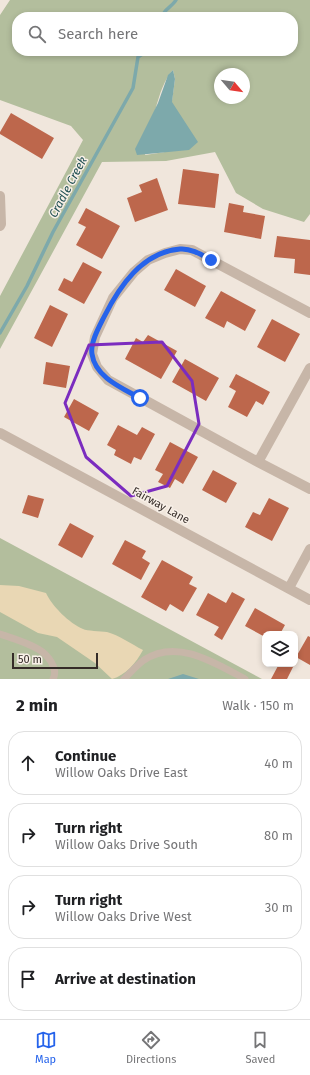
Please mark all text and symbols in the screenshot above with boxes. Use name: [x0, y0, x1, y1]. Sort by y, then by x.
search box: [12, 12, 298, 56]
icon: search: [26, 23, 48, 45]
text: Search here: [58, 25, 138, 43]
north arrow: [214, 68, 250, 104]
water label: Cradle Creek: [46, 154, 90, 220]
route end: [202, 251, 220, 269]
route start: [131, 389, 149, 407]
street label: Fairway Lane: [130, 484, 192, 527]
map controls: [262, 631, 298, 667]
button: layers: [262, 631, 298, 667]
scale bar: [12, 651, 98, 670]
text: 50 m: [18, 653, 42, 666]
text: 2 min: [16, 695, 58, 716]
text: Walk · 150 m: [222, 698, 294, 713]
text: Continue: [55, 747, 116, 765]
icon: ahead: [17, 752, 39, 774]
text: 40 m: [264, 756, 293, 771]
text: Willow Oaks Drive East: [55, 765, 188, 780]
text: Turn right: [55, 819, 122, 837]
icon: right: [17, 824, 39, 846]
text: 80 m: [264, 828, 293, 843]
text: Willow Oaks Drive South: [55, 837, 198, 852]
text: Turn right: [55, 891, 122, 909]
icon: right: [17, 896, 39, 918]
text: 30 m: [265, 900, 293, 915]
text: Willow Oaks Drive West: [55, 909, 192, 924]
icon: arrive: [17, 968, 39, 990]
text: Arrive at destination: [55, 970, 196, 988]
tab: Map: [35, 1029, 57, 1066]
tab: Directions: [126, 1029, 176, 1066]
tab: Saved: [246, 1029, 275, 1066]

